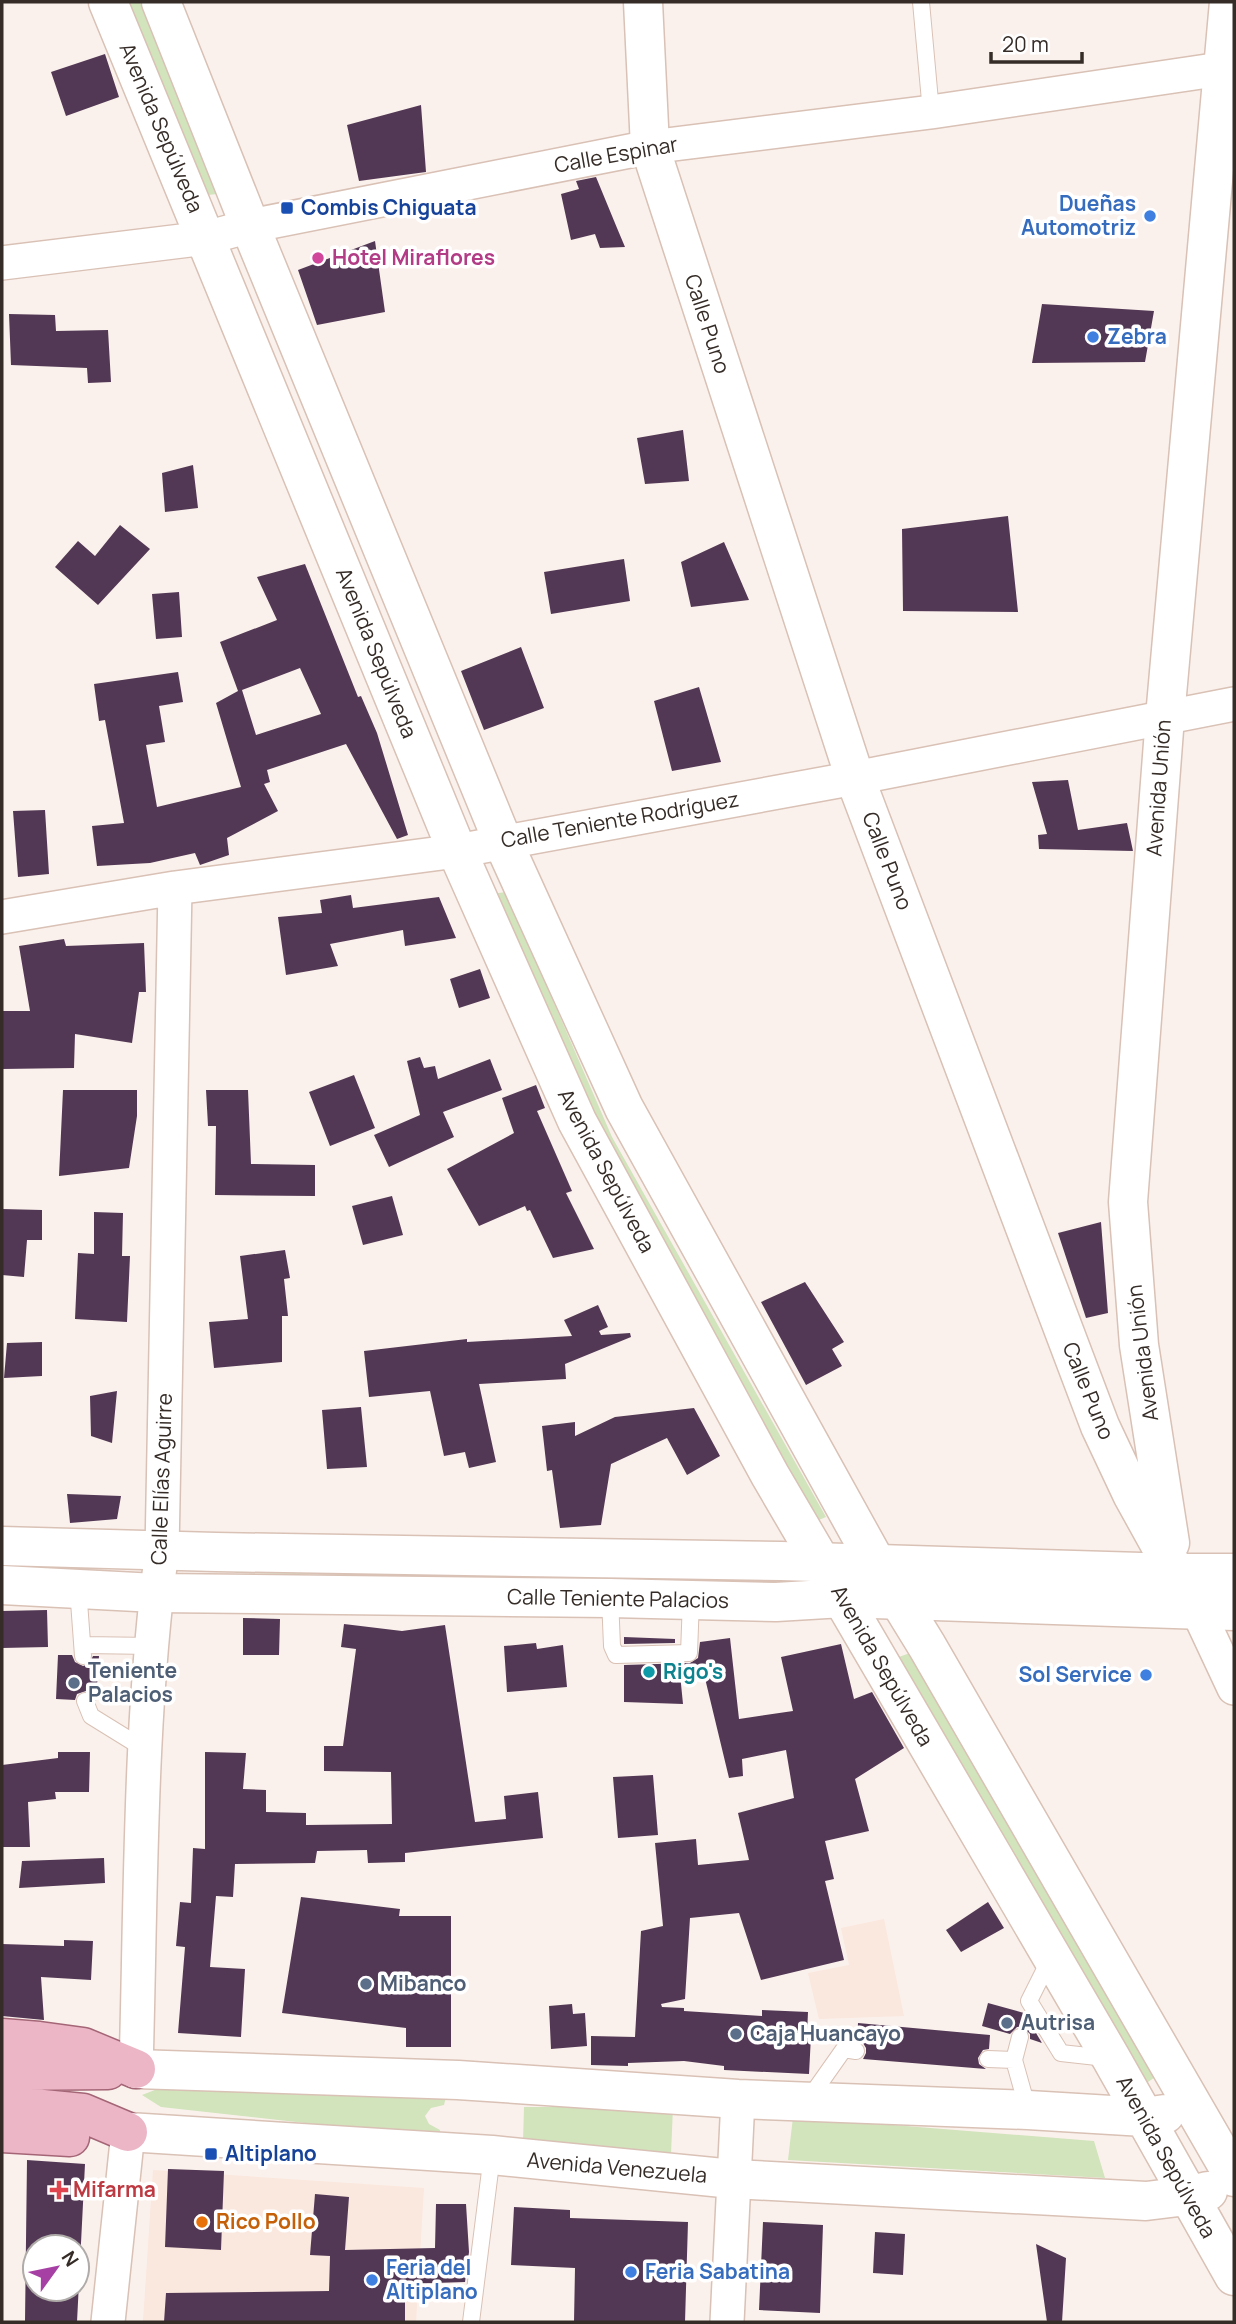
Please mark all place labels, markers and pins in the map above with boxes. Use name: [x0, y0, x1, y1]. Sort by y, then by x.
place label: Dueñas Automotriz: [1021, 189, 1136, 241]
place label: Combis Chiguata: [301, 193, 477, 221]
marker: Combis Chiguata: [279, 200, 295, 216]
marker: Dueñas Automotriz: [1142, 208, 1158, 224]
place label: Hotel Miraflores: [332, 243, 495, 271]
marker: Hotel Miraflores: [310, 250, 326, 266]
place label: Zebra: [1107, 322, 1167, 350]
marker: Zebra: [1085, 329, 1101, 345]
place label: Teniente Palacios: [88, 1656, 177, 1708]
place label: Rigo's: [663, 1657, 723, 1685]
place label: Sol Service: [1018, 1660, 1132, 1688]
marker: Rigo's: [641, 1664, 657, 1680]
marker: Sol Service: [1138, 1667, 1154, 1683]
marker: Teniente Palacios: [66, 1675, 82, 1691]
place label: Mibanco: [380, 1969, 467, 1997]
marker: Mibanco: [358, 1976, 374, 1992]
place label: Autrisa: [1021, 2008, 1095, 2036]
marker: Autrisa: [999, 2015, 1015, 2031]
place label: Caja Huancayo: [750, 2019, 901, 2047]
marker: Caja Huancayo: [728, 2026, 744, 2042]
place label: Altiplano: [225, 2139, 317, 2167]
marker: Altiplano: [203, 2146, 219, 2162]
place label: Mifarma: [73, 2175, 156, 2203]
marker: Mifarma: [51, 2182, 67, 2198]
place label: Rico Pollo: [216, 2207, 316, 2235]
marker: Rico Pollo: [194, 2214, 210, 2230]
place label: Feria del Altiplano: [386, 2253, 478, 2305]
place label: Feria Sabatina: [645, 2257, 790, 2285]
marker: Feria Sabatina: [623, 2264, 639, 2280]
marker: Feria del Altiplano: [364, 2272, 380, 2288]

